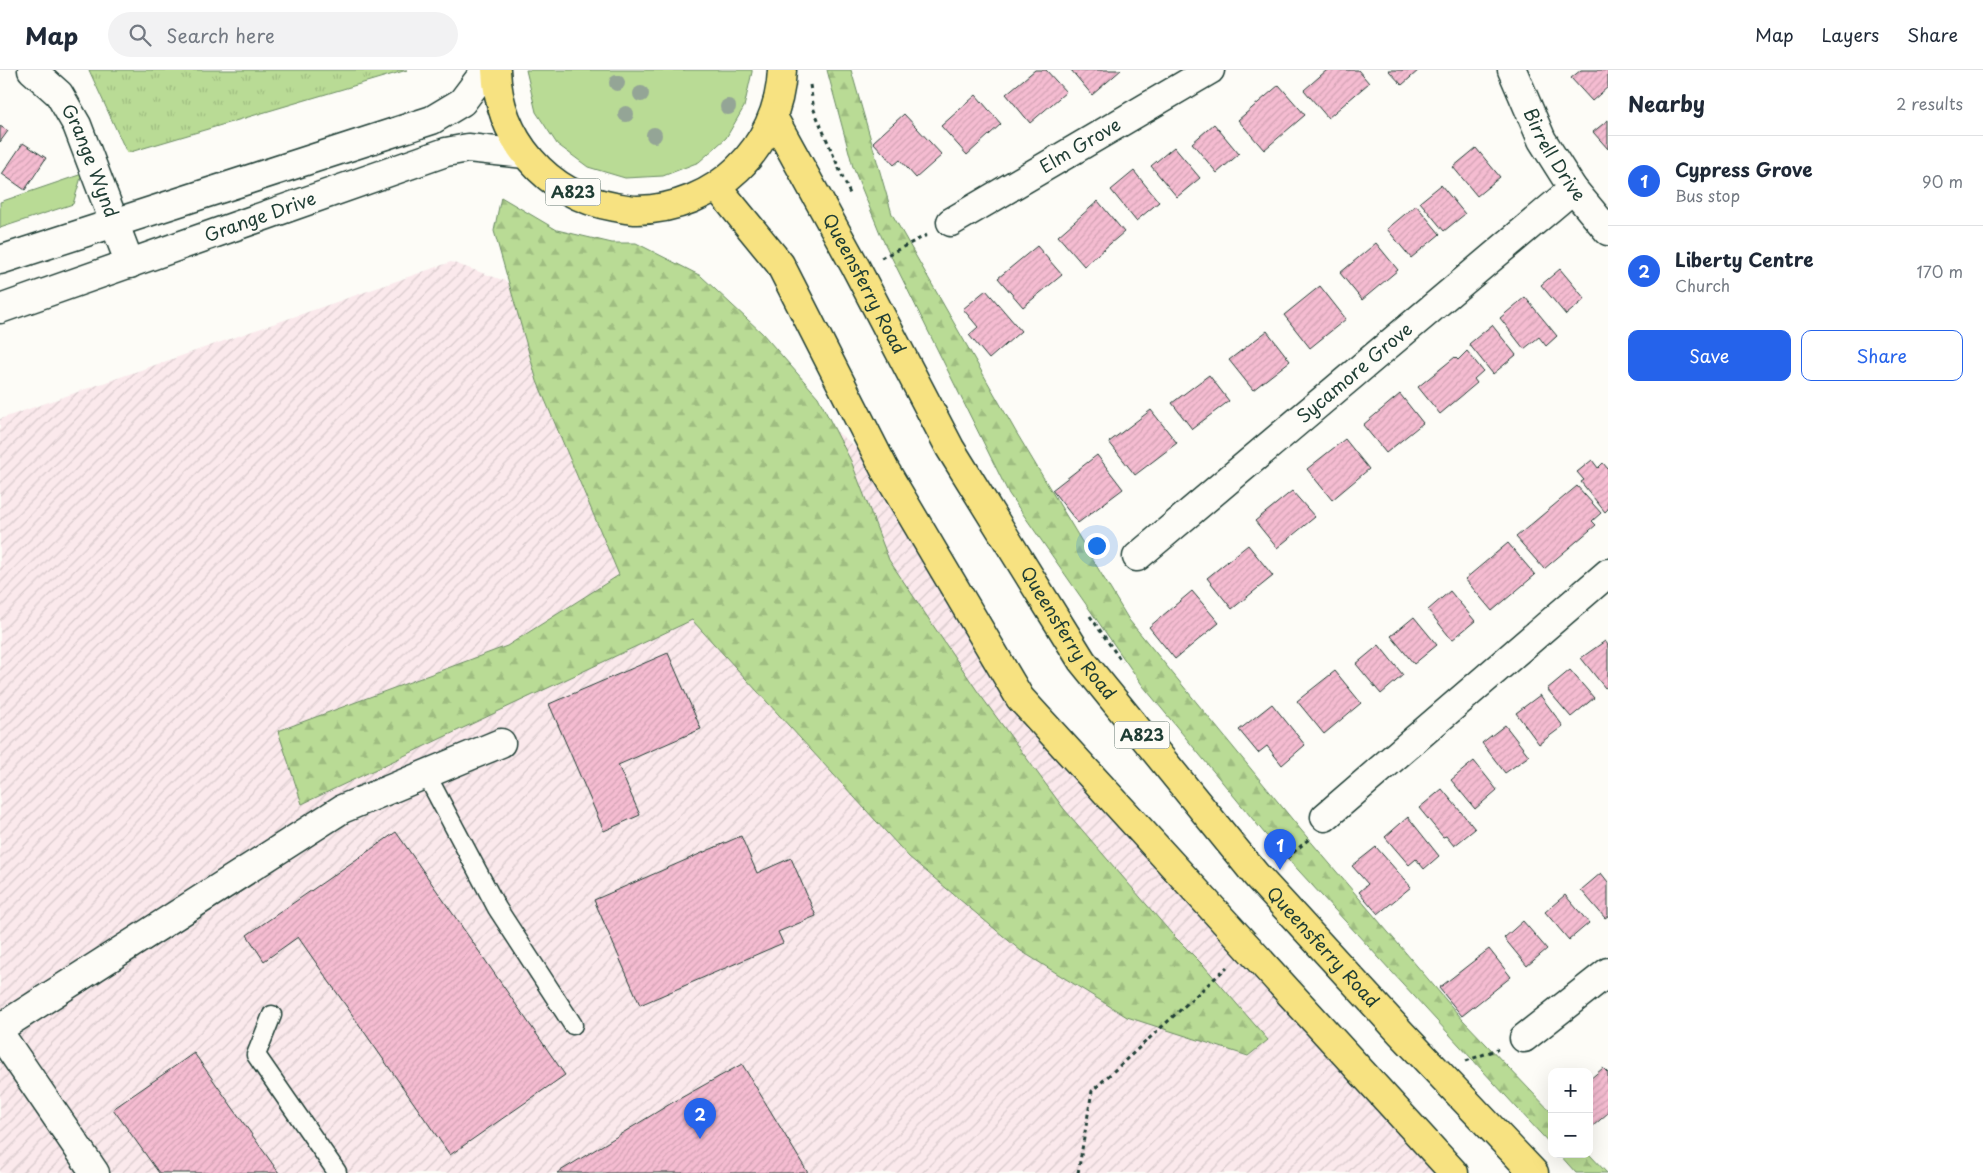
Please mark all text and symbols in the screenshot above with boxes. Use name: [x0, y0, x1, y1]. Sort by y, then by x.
search box: [108, 12, 458, 57]
text: Map: [25, 17, 78, 53]
icon: search: [126, 21, 154, 49]
text: Search here: [166, 21, 275, 49]
text: Map: [1755, 21, 1794, 48]
text: Layers: [1822, 21, 1879, 48]
text: Share: [1907, 21, 1958, 48]
text: Nearby: [1628, 87, 1705, 119]
text: 2 results: [1896, 91, 1963, 115]
street label: Grange Wynd: [55, 98, 126, 221]
street label: Birrell Drive: [1518, 103, 1593, 207]
street label: Elm Grove: [1034, 110, 1125, 179]
text: Cypress Grove: [1675, 155, 1813, 183]
text: 1: [1640, 169, 1648, 193]
text: 90 m: [1922, 169, 1963, 193]
road number: A823: [546, 178, 600, 206]
text: Bus stop: [1675, 183, 1740, 207]
street label: Grange Drive: [200, 184, 319, 248]
street label: Queensferry Road: [816, 208, 914, 358]
text: Liberty Centre: [1675, 245, 1814, 273]
text: 2: [1638, 259, 1650, 283]
text: 170 m: [1917, 259, 1963, 283]
text: Church: [1675, 273, 1730, 297]
street label: Sycamore Grove: [1290, 315, 1418, 429]
button: Save: [1628, 330, 1791, 381]
button: Share: [1801, 330, 1963, 381]
your location: [1084, 533, 1110, 559]
street label: Queensferry Road: [1014, 560, 1123, 705]
road number: A823: [1114, 722, 1170, 748]
pin: 1: [1264, 829, 1296, 870]
street label: Queensferry Road: [1261, 880, 1386, 1013]
map controls: [1548, 1068, 1593, 1158]
button: +: [1548, 1068, 1593, 1113]
pin: 2: [684, 1098, 716, 1139]
button: −: [1548, 1113, 1593, 1158]

